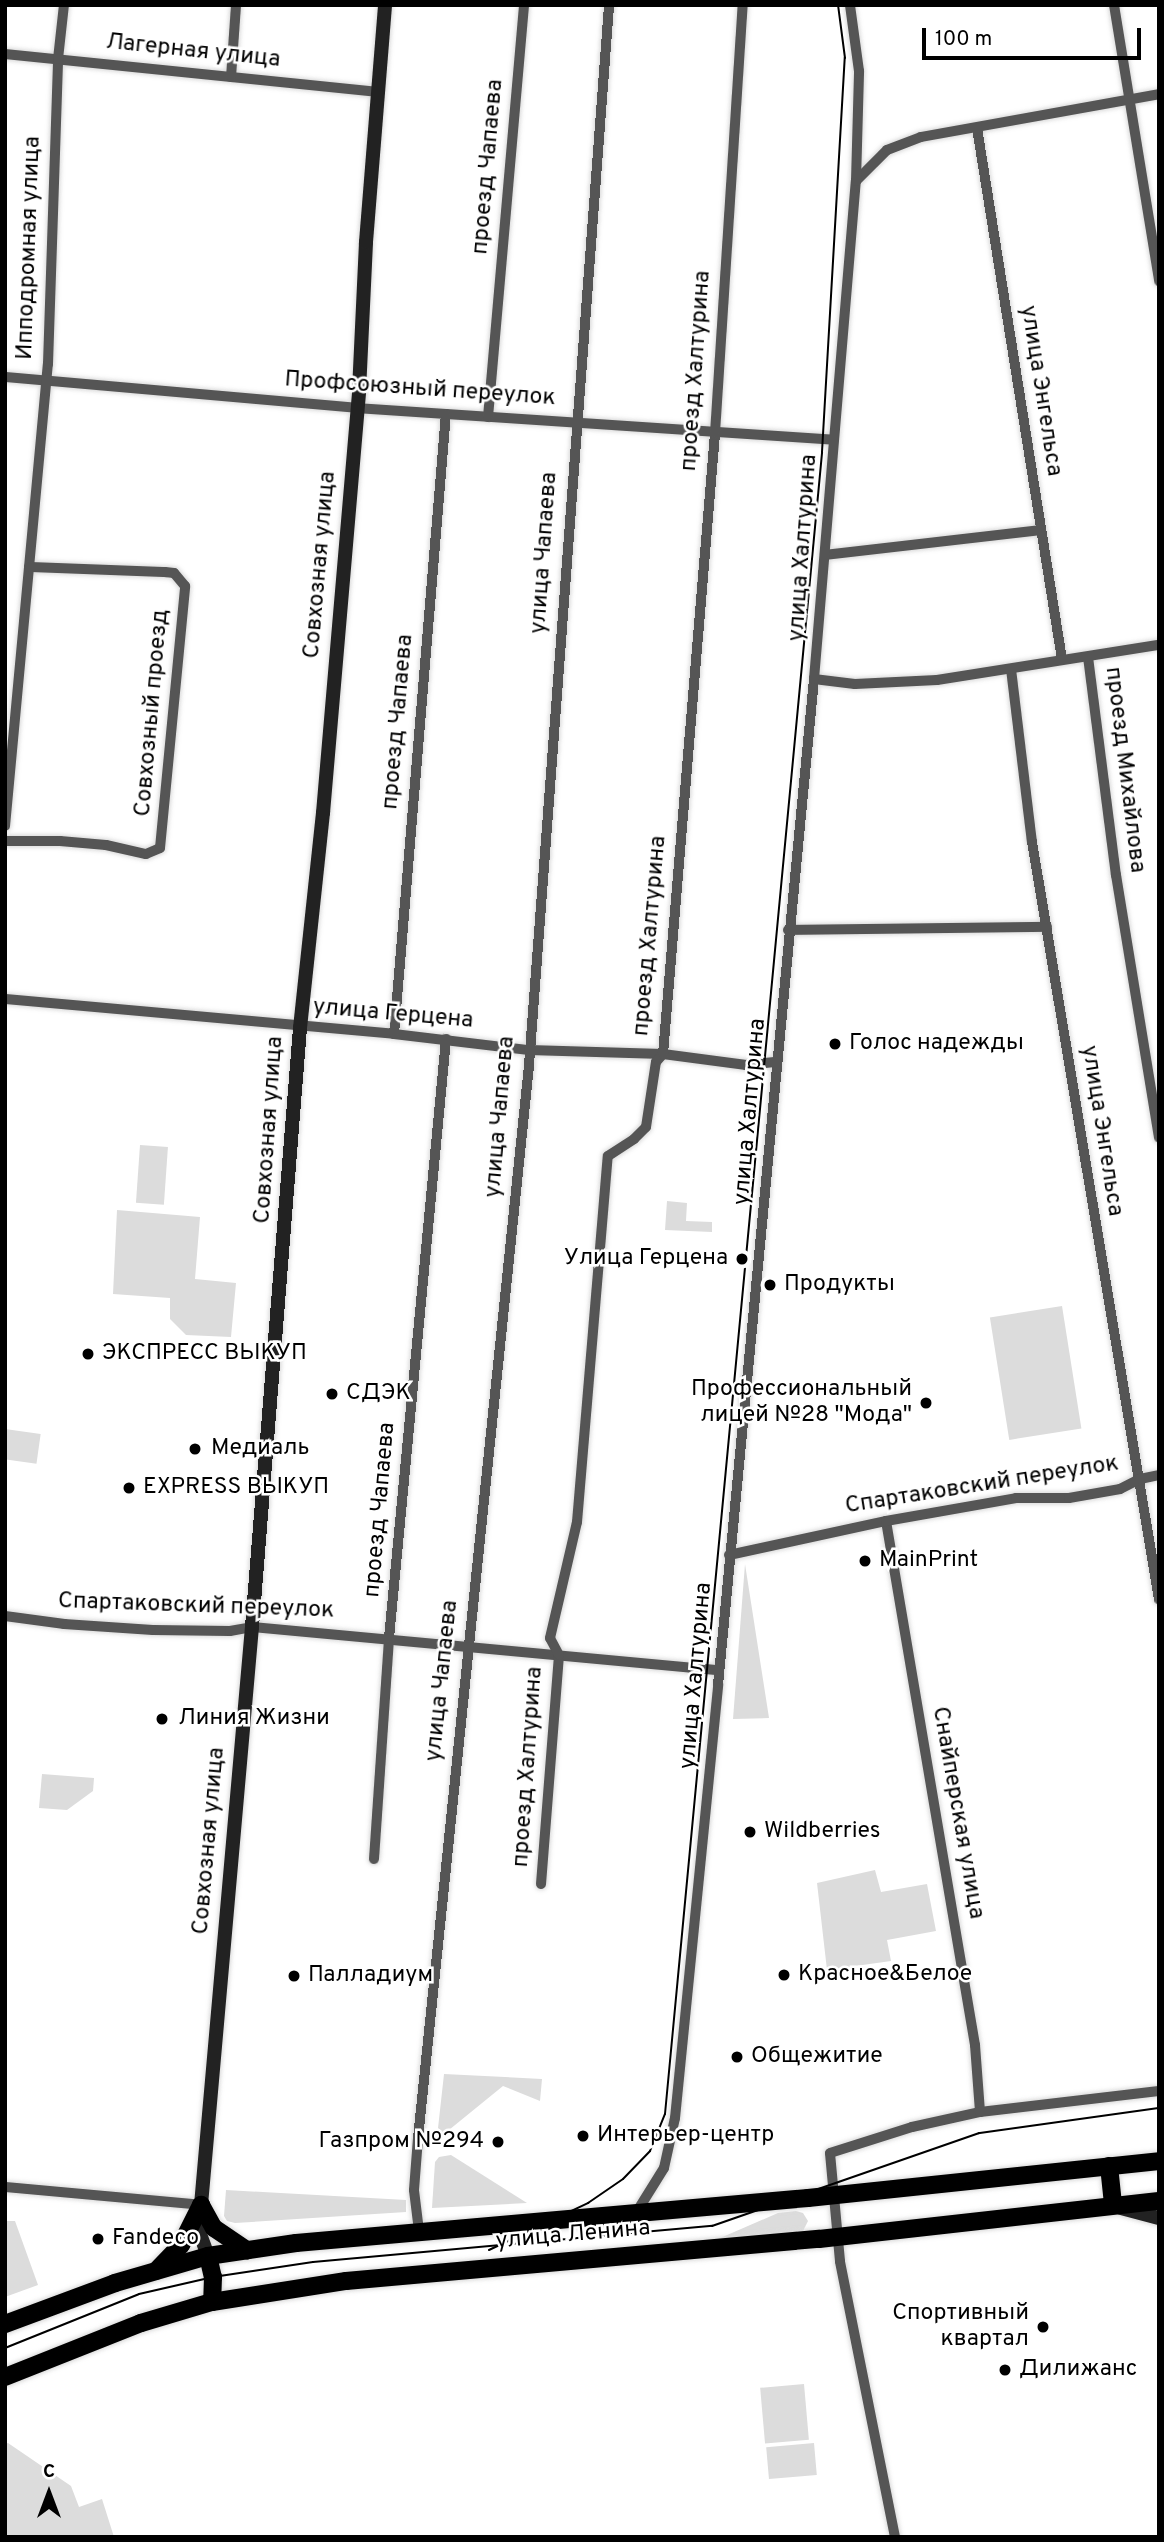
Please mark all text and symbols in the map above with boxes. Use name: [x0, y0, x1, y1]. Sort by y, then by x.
scale bar: [926, 14, 1145, 58]
text: 100 m: [935, 26, 992, 53]
street label: Лагерная улица: [104, 29, 282, 75]
street label: проезд Чапаева: [468, 78, 510, 256]
street label: Ипподромная улица: [12, 136, 48, 360]
street label: проезд Халтурина: [676, 270, 718, 472]
street label: улица Энгельса: [1013, 304, 1067, 478]
street label: Профсоюзный переулок: [284, 367, 556, 413]
street label: улица Халтурина: [784, 454, 824, 642]
street label: Совхозная улица: [299, 470, 343, 660]
street label: улица Чапаева: [526, 471, 564, 635]
street label: Совхозный проезд: [130, 608, 176, 818]
street label: проезд Чапаева: [378, 633, 420, 811]
street label: проезд Михайлова: [1098, 665, 1150, 875]
street label: проезд Халтурина: [628, 835, 674, 1037]
street label: улица Герцена: [312, 994, 474, 1036]
street label: улица Халтурина: [729, 1017, 773, 1207]
place label: Голос надежды: [849, 1030, 1024, 1058]
street label: Совхозная улица: [250, 1035, 290, 1225]
street label: улица Чапаева: [480, 1035, 522, 1199]
marker: Голос надежды: [827, 1036, 843, 1052]
street label: улица Энгельса: [1074, 1044, 1128, 1218]
place label: Улица Герцена: [564, 1245, 728, 1273]
marker: Улица Герцена: [734, 1251, 750, 1267]
place label: Продукты: [784, 1271, 895, 1299]
marker: Продукты: [762, 1277, 778, 1293]
place label: ЭКСПРЕСС ВЫКУП: [102, 1340, 307, 1368]
marker: ЭКСПРЕСС ВЫКУП: [80, 1346, 96, 1362]
place label: Профессиональный лицей №28 "Мода": [691, 1376, 912, 1430]
place label: СДЭК: [346, 1380, 411, 1408]
marker: СДЭК: [324, 1386, 340, 1402]
marker: Профессиональный лицей №28 "Мода": [918, 1395, 934, 1411]
street label: проезд Чапаева: [360, 1421, 402, 1599]
place label: Медиаль: [211, 1435, 309, 1463]
marker: Медиаль: [185, 1439, 205, 1459]
street label: Спартаковский переулок: [843, 1451, 1121, 1521]
place label: EXPRESS ВЫКУП: [143, 1474, 329, 1502]
marker: EXPRESS ВЫКУП: [121, 1480, 137, 1496]
place label: MainPrint: [879, 1547, 978, 1575]
marker: MainPrint: [857, 1553, 873, 1569]
street label: улица Халтурина: [675, 1581, 719, 1771]
street label: Спартаковский переулок: [57, 1588, 335, 1626]
street label: улица Чапаева: [421, 1599, 465, 1763]
street label: проезд Халтурина: [508, 1666, 550, 1868]
place label: Линия Жизни: [178, 1705, 330, 1733]
street label: Снайперская улица: [925, 1705, 989, 1921]
marker: Линия Жизни: [152, 1709, 172, 1729]
street label: Совхозная улица: [188, 1746, 232, 1936]
place label: Wildberries: [764, 1818, 880, 1846]
marker: Wildberries: [742, 1824, 758, 1840]
place label: Красное&Белое: [798, 1961, 972, 1989]
place label: Палладиум: [308, 1962, 433, 1990]
marker: Красное&Белое: [776, 1967, 792, 1983]
marker: Палладиум: [286, 1968, 302, 1984]
place label: Общежитие: [751, 2043, 883, 2071]
marker: Общежитие: [729, 2049, 745, 2065]
place label: Интерьер-центр: [597, 2122, 774, 2150]
place label: Газпром №294: [318, 2128, 484, 2156]
marker: Интерьер-центр: [575, 2128, 591, 2144]
marker: Газпром №294: [490, 2134, 506, 2150]
street label: улица Ленина: [495, 2215, 651, 2257]
place label: Fandeco: [112, 2225, 199, 2253]
marker: Fandeco: [90, 2231, 106, 2247]
place label: Спортивный квартал: [892, 2300, 1029, 2354]
marker: Спортивный квартал: [1035, 2319, 1051, 2335]
place label: Дилижанс: [1019, 2356, 1137, 2384]
marker: Дилижанс: [997, 2362, 1013, 2378]
north arrow: [14, 2458, 84, 2528]
text: С: [43, 2460, 55, 2484]

